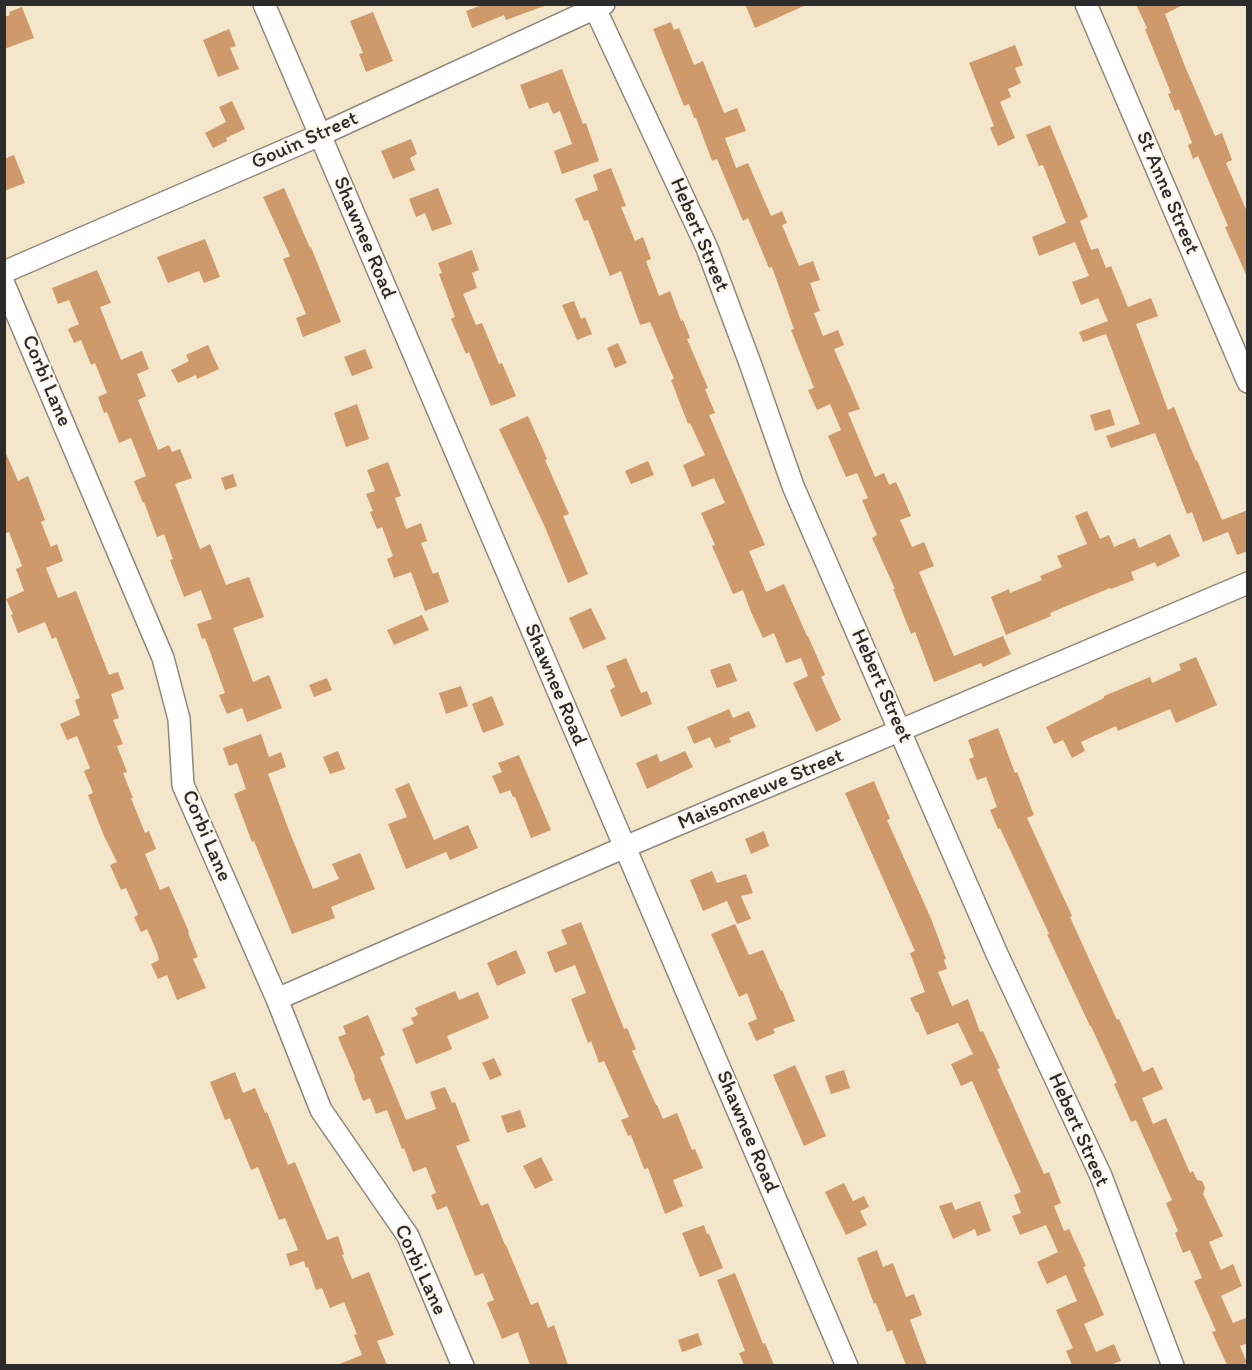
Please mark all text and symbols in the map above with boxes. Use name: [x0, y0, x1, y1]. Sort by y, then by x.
street label: Gouin Street: [248, 106, 362, 176]
street label: St Anne Street: [1130, 128, 1204, 258]
street label: Shawnee Road: [327, 173, 401, 303]
street label: Hebert Street: [664, 174, 734, 296]
street label: Corbi Lane: [15, 331, 77, 431]
street label: Shawnee Road: [518, 620, 592, 750]
street label: Hebert Street: [845, 625, 917, 747]
street label: Maisonneuve Street: [674, 744, 848, 836]
street label: Corbi Lane: [175, 786, 237, 886]
street label: Shawnee Road: [710, 1067, 784, 1197]
street label: Hebert Street: [1042, 1069, 1114, 1191]
street label: Corbi Lane: [388, 1221, 452, 1319]

